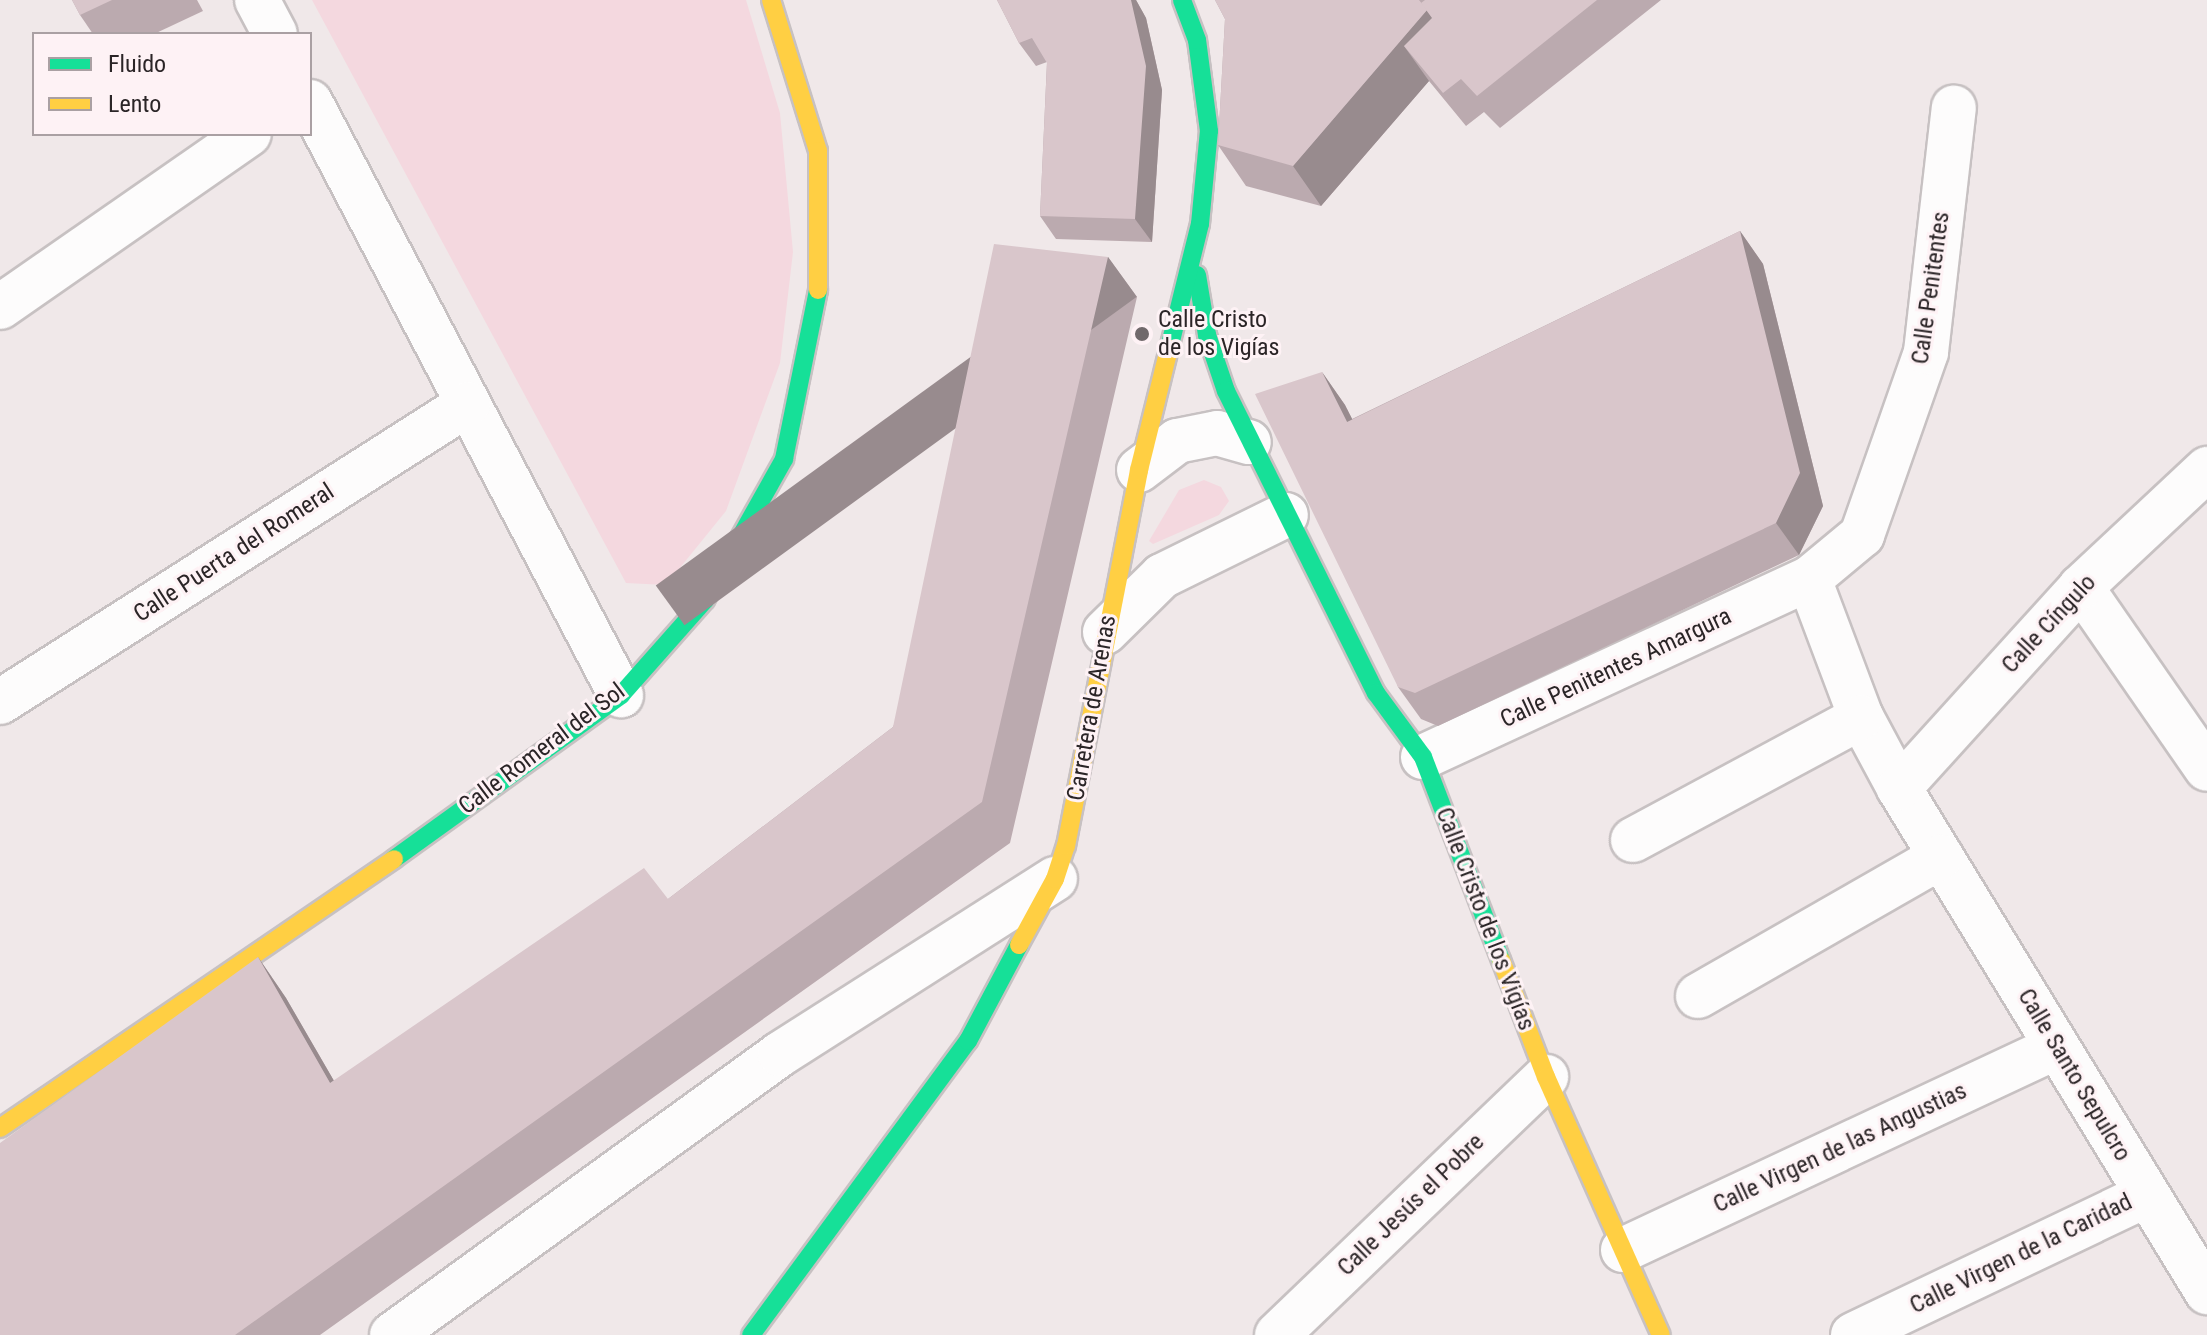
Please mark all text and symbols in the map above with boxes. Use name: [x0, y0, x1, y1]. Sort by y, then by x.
legend: [32, 32, 312, 136]
text: Fluido: [108, 50, 166, 78]
text: Lento: [108, 90, 161, 118]
street label: Calle Penitentes: [1906, 210, 1956, 366]
place label: Calle Cristo de los Vigías: [1158, 306, 1280, 362]
marker: Calle Cristo de los Vigías: [1133, 325, 1151, 343]
street label: Calle Puerta del Romeral: [128, 477, 340, 629]
street label: Calle Cíngulo: [1996, 569, 2102, 679]
street label: Calle Penitentes Amargura: [1496, 602, 1736, 734]
street label: Carretera de Arenas: [1062, 613, 1122, 803]
street label: Calle Romeral del Sol: [453, 677, 631, 821]
street label: Calle Cristo de los Vigías: [1429, 804, 1541, 1034]
street label: Calle Santo Sepulcro: [2011, 984, 2137, 1166]
street label: Calle Virgen de las Angustias: [1709, 1077, 1971, 1219]
street label: Calle Jesús el Pobre: [1332, 1128, 1490, 1282]
street label: Calle Virgen de la Caridad: [1905, 1188, 2137, 1320]

